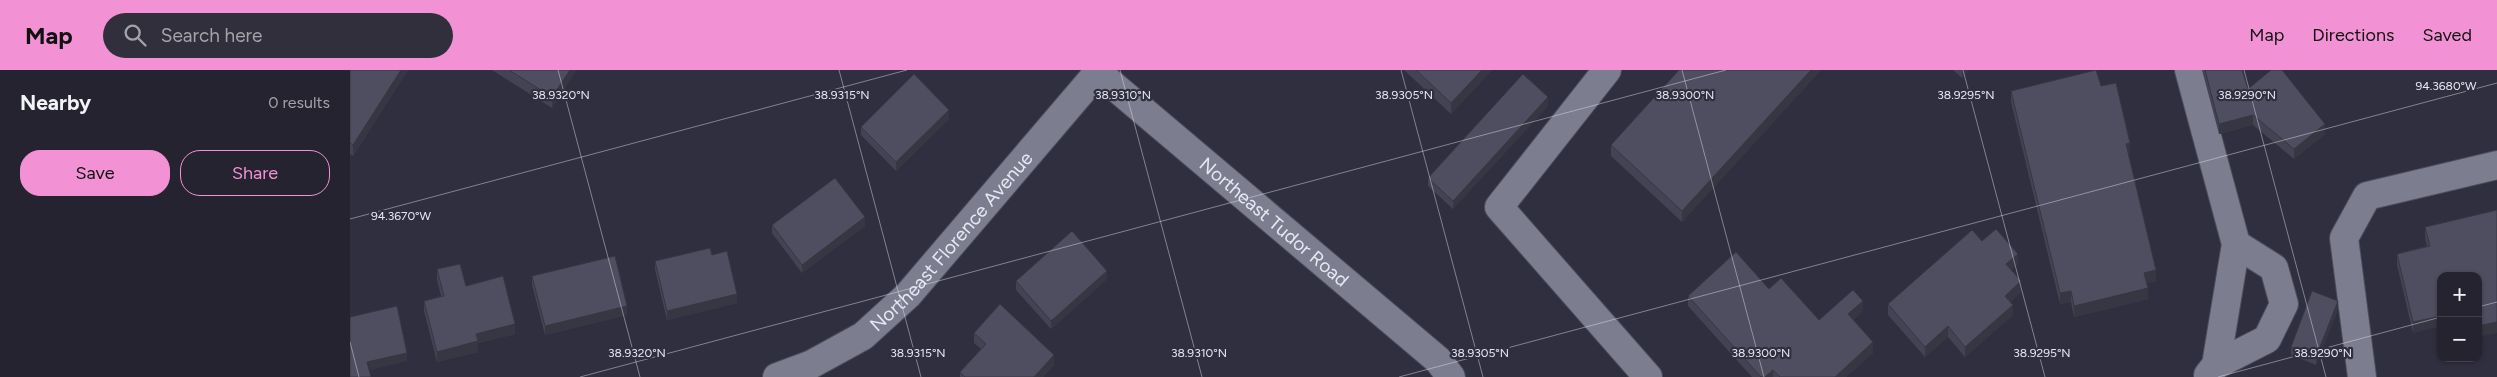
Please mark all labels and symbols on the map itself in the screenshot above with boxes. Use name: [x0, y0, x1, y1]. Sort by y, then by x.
text: 94.3680°W: [2415, 79, 2477, 93]
text: 38.9320°N: [532, 88, 590, 102]
text: 38.9315°N: [814, 88, 870, 102]
text: 38.9310°N: [1095, 88, 1151, 102]
text: 38.9305°N: [1375, 88, 1433, 102]
text: 38.9300°N: [1656, 88, 1714, 102]
text: 38.9295°N: [1937, 88, 1995, 102]
text: 38.9290°N: [2218, 88, 2276, 102]
street label: Northeast Florence Avenue: [865, 147, 1037, 336]
street label: Northeast Tudor Road: [1195, 152, 1354, 291]
text: 94.3670°W: [371, 209, 432, 223]
text: 38.9320°N: [608, 346, 666, 360]
text: 38.9315°N: [890, 346, 946, 360]
text: 38.9310°N: [1171, 346, 1227, 360]
text: 38.9305°N: [1451, 346, 1509, 360]
text: 38.9300°N: [1732, 346, 1790, 360]
text: 38.9295°N: [2013, 346, 2071, 360]
text: 38.9290°N: [2294, 346, 2352, 360]

